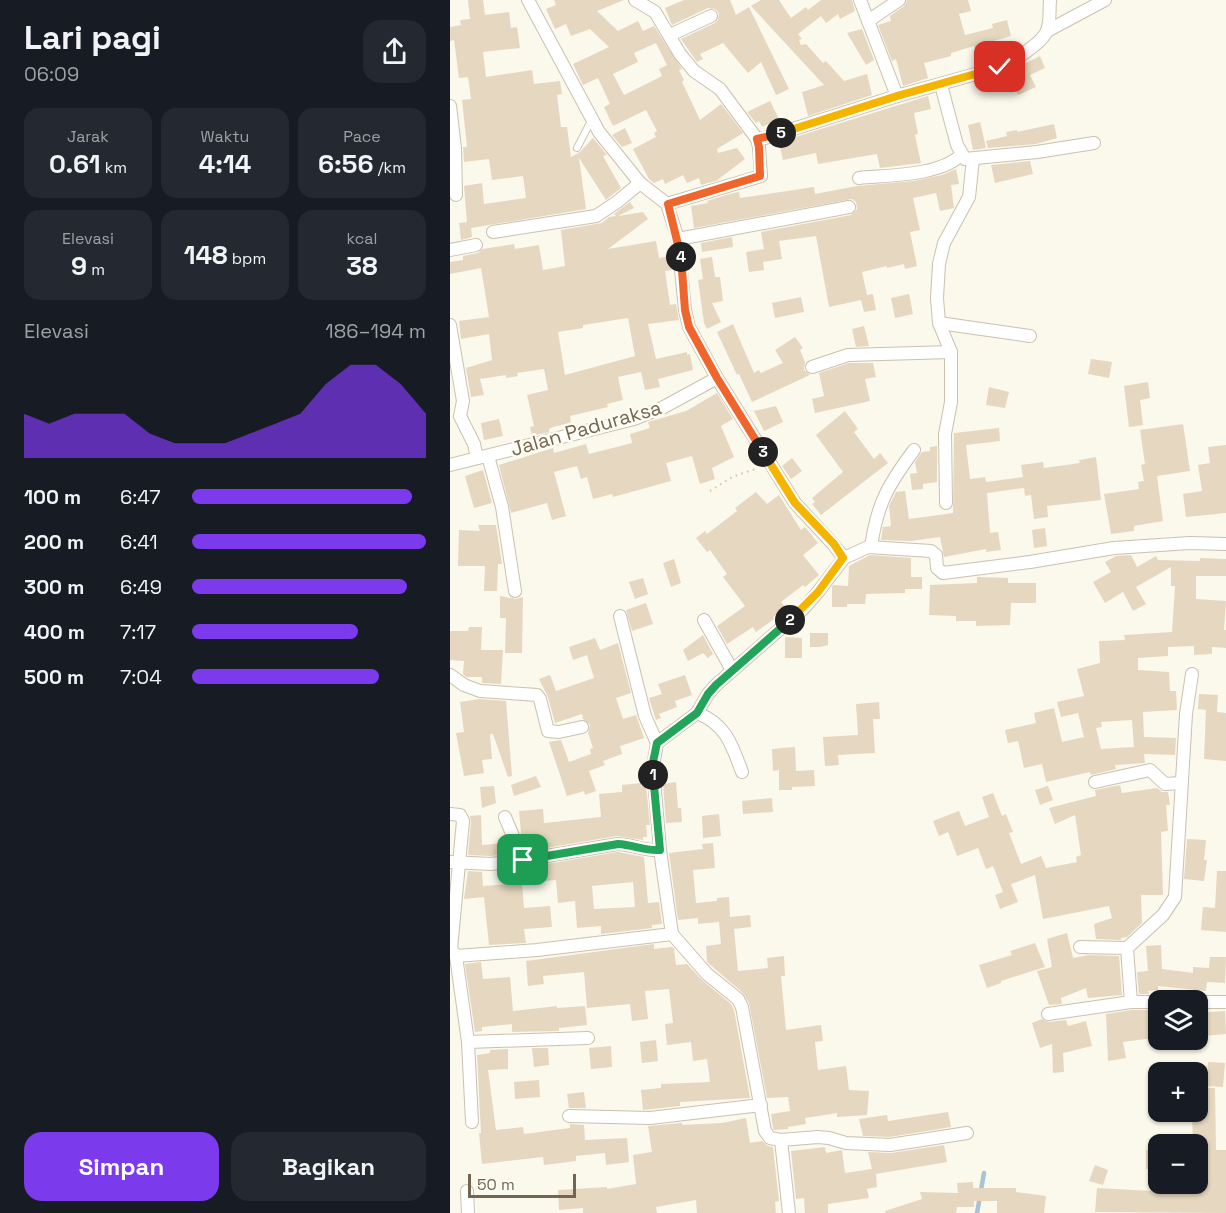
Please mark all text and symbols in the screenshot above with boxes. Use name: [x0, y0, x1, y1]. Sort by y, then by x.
text: Lari pagi: [24, 17, 161, 59]
button: share: [363, 20, 426, 83]
pin: [974, 41, 1025, 92]
icon: check: [983, 50, 1016, 83]
text: 06:09: [24, 61, 79, 87]
pin: 5: [766, 118, 796, 148]
text: 5: [776, 122, 786, 143]
text: Jarak: [67, 126, 109, 147]
text: Waktu: [201, 126, 249, 147]
text: Pace: [343, 126, 381, 147]
text: 0.61: [49, 147, 101, 181]
text: 4:14: [199, 147, 251, 181]
text: 6:56: [318, 147, 374, 181]
text: km: [101, 157, 127, 178]
text: /km: [374, 157, 406, 178]
text: Elevasi: [62, 228, 114, 249]
text: kcal: [347, 228, 377, 249]
text: 148: [184, 238, 228, 272]
pin: 4: [666, 242, 696, 272]
text: 4: [676, 246, 686, 267]
text: bpm: [228, 248, 266, 269]
text: 9: [71, 249, 87, 283]
text: 38: [346, 249, 378, 283]
text: m: [87, 259, 105, 280]
text: Elevasi: [24, 318, 89, 344]
text: 186–194 m: [325, 318, 426, 344]
street label: Jalan Paduraksa: [507, 394, 665, 462]
pin: 3: [748, 437, 778, 467]
text: 3: [758, 441, 768, 462]
text: 100 m: [24, 484, 81, 510]
text: 6:47: [120, 484, 160, 510]
text: 200 m: [24, 529, 84, 555]
text: 6:41: [120, 529, 158, 555]
text: 300 m: [24, 574, 84, 600]
text: 6:49: [120, 574, 162, 600]
pin: 2: [775, 605, 805, 635]
text: 2: [785, 609, 795, 630]
text: 400 m: [24, 619, 85, 645]
text: 7:17: [120, 619, 156, 645]
text: 500 m: [24, 664, 84, 690]
text: 7:04: [120, 664, 162, 690]
pin: 1: [638, 760, 668, 790]
text: 1: [649, 764, 657, 785]
pin: [497, 834, 548, 885]
icon: arrive: [506, 843, 539, 876]
map controls: [1148, 990, 1208, 1194]
button: layers: [1148, 990, 1208, 1050]
button: +: [1148, 1062, 1208, 1122]
button: Simpan: [24, 1132, 219, 1201]
button: Bagikan: [231, 1132, 426, 1201]
button: −: [1148, 1134, 1208, 1194]
scale bar: [468, 1171, 576, 1198]
text: 50 m: [477, 1174, 515, 1195]

